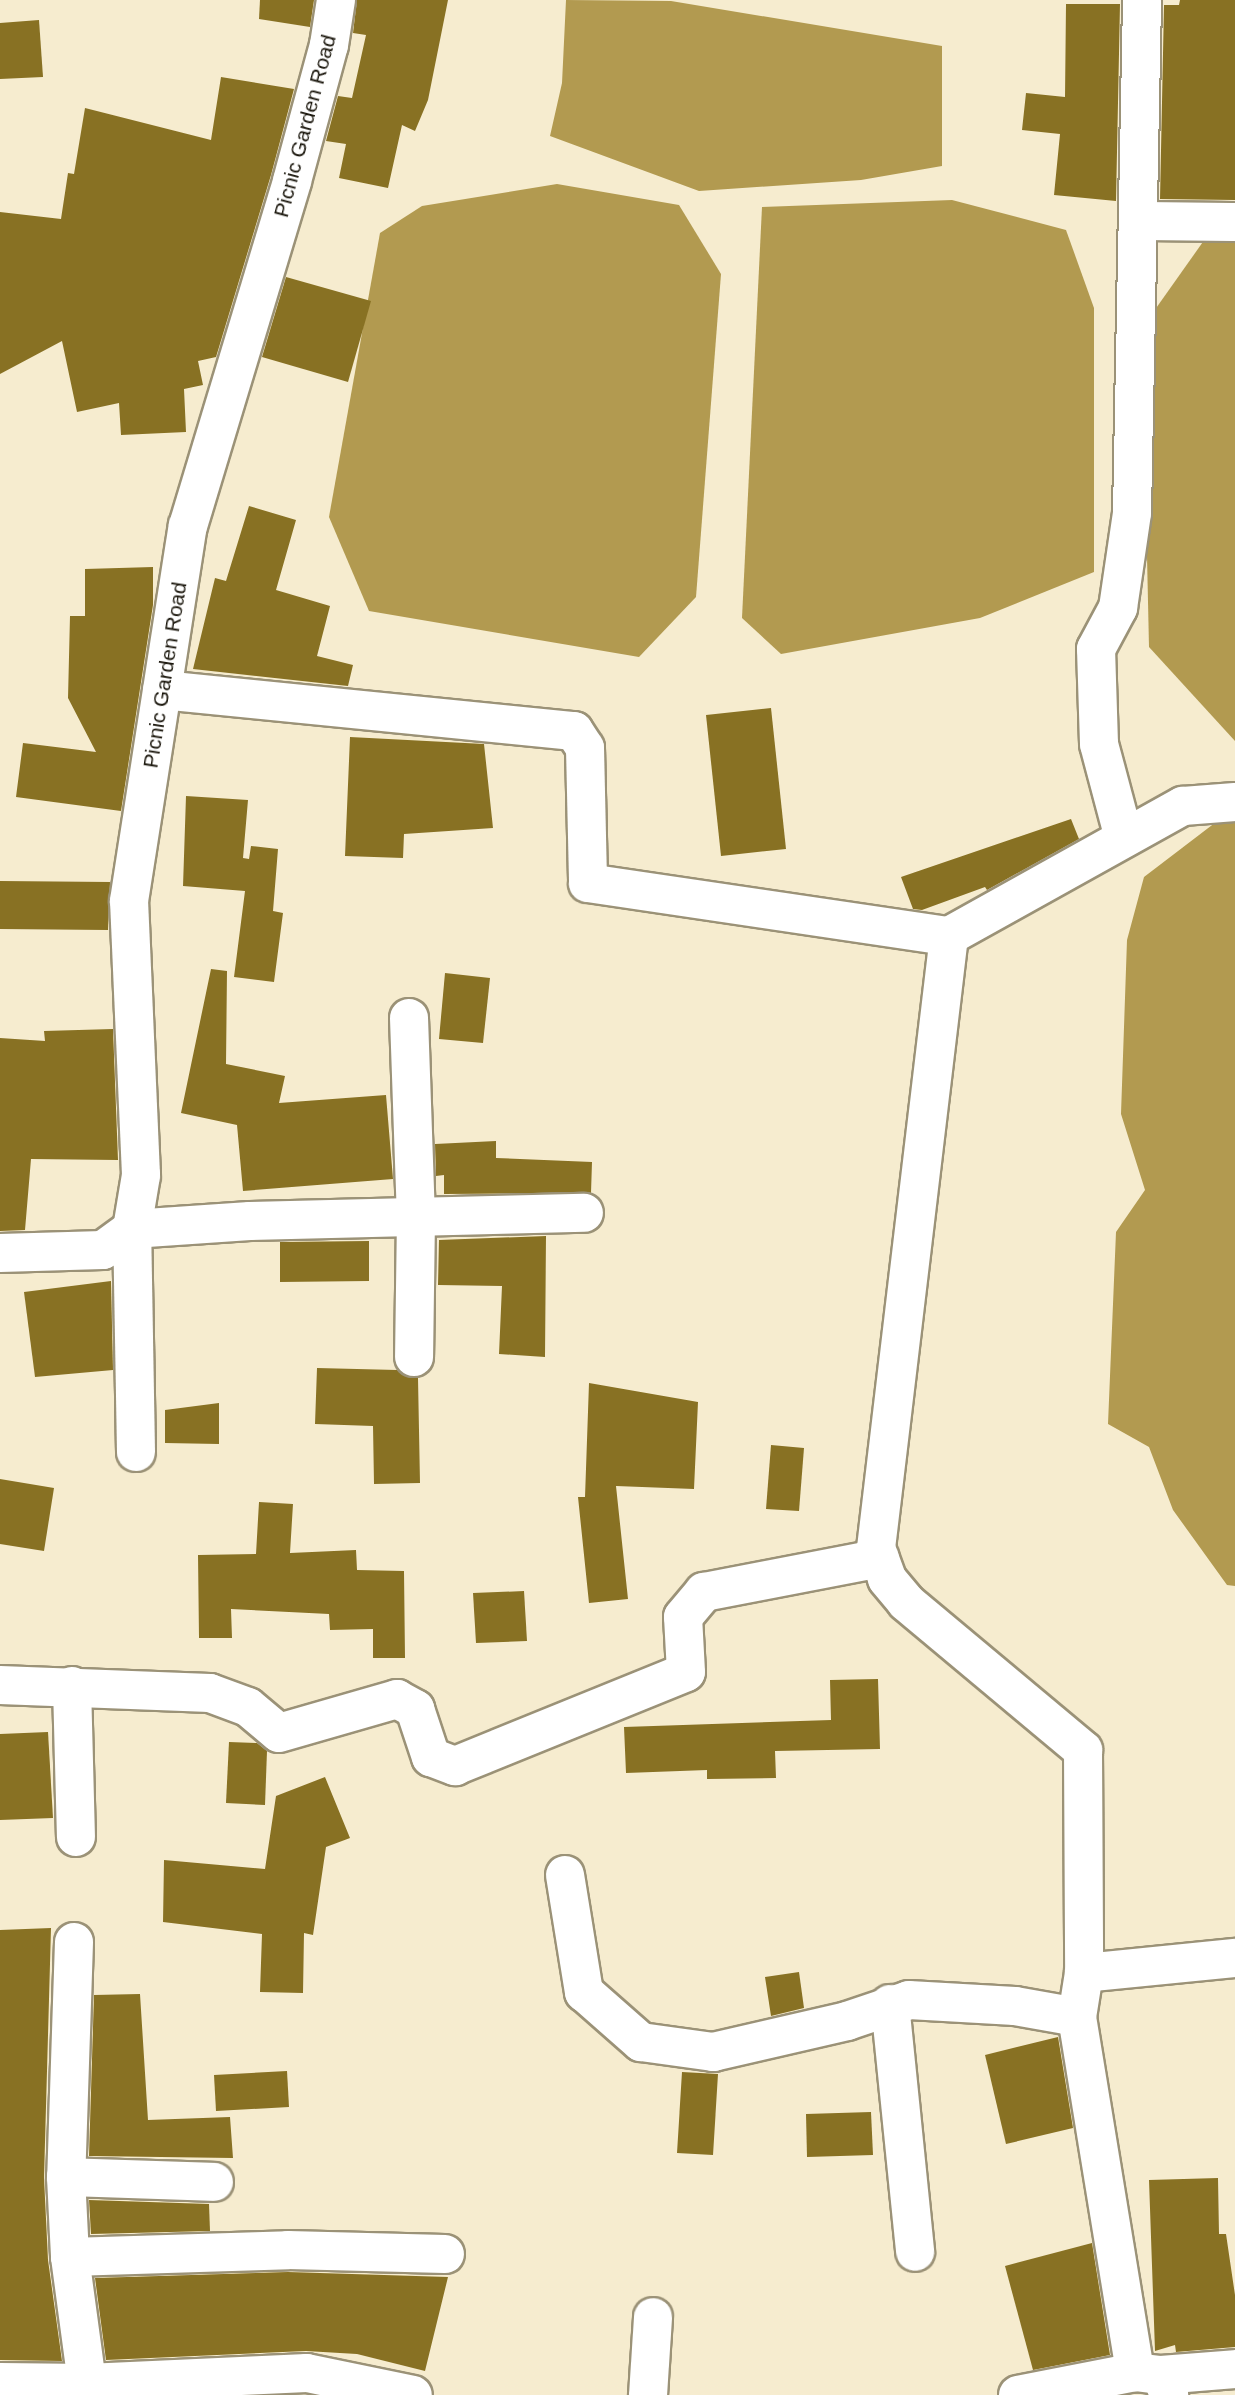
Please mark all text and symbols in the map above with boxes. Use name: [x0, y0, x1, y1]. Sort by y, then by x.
street label: Picnic Garden Road: [269, 32, 341, 220]
street label: Picnic Garden Road: [138, 580, 192, 770]

